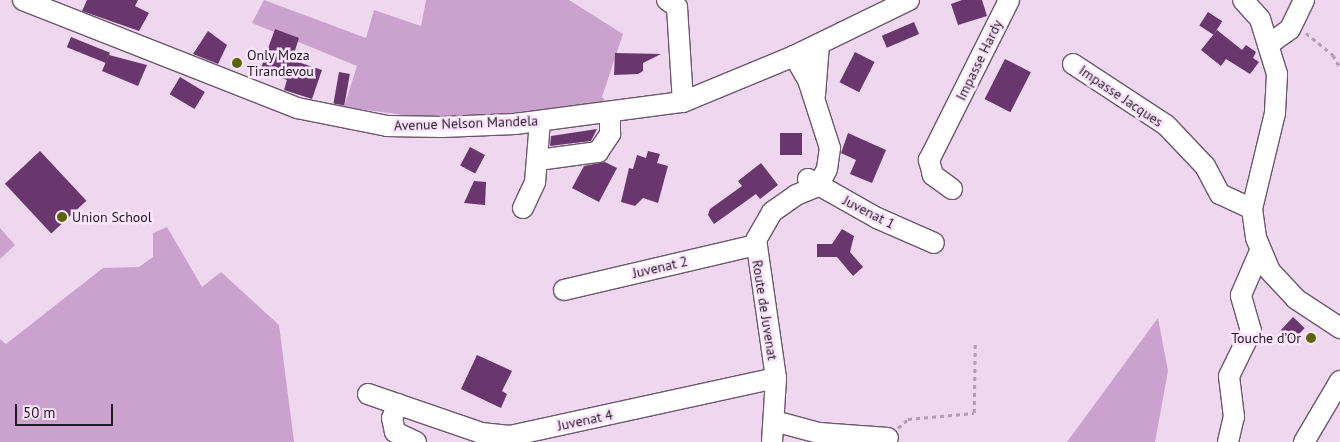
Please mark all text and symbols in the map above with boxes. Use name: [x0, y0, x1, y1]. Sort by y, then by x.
street label: Impasse Hardy: [952, 17, 1006, 103]
place label: Only Moza Tirandevou: [247, 47, 314, 80]
marker: Only Moza Tirandevou: [231, 57, 243, 69]
street label: Impasse Jacques: [1076, 62, 1166, 130]
street label: Avenue Nelson Mandela: [394, 112, 538, 134]
street label: Juvenat 1: [840, 192, 898, 232]
place label: Union School: [72, 209, 152, 225]
marker: Union School: [56, 211, 68, 223]
street label: Juvenat 2: [631, 253, 689, 281]
street label: Route de Juvenat: [749, 259, 781, 361]
place label: Touche d’Or: [1231, 330, 1301, 346]
marker: Touche d’Or: [1305, 332, 1317, 344]
scale bar: [18, 394, 115, 426]
text: 50 m: [23, 403, 56, 422]
street label: Juvenat 4: [556, 406, 614, 434]

